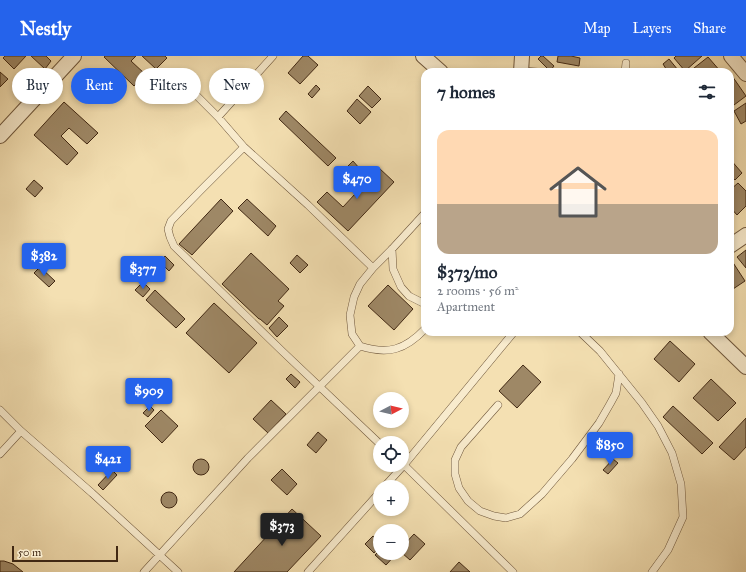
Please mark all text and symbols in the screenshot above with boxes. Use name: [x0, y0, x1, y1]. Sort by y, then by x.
text: Nestly: [20, 17, 71, 40]
text: Map: [583, 20, 611, 37]
text: Layers: [633, 20, 671, 37]
text: Share: [693, 20, 726, 37]
chip: Buy: [12, 68, 63, 104]
chip: Rent: [71, 68, 127, 104]
chip: Filters: [135, 68, 201, 104]
chip: New: [209, 68, 264, 104]
icon: filters: [696, 81, 718, 103]
text: 7 homes: [437, 82, 495, 103]
icon: home: [542, 156, 614, 228]
pin: $470: [333, 166, 381, 200]
text: $470: [343, 171, 371, 187]
pin: $382: [20, 243, 68, 277]
text: $382: [31, 248, 57, 264]
pin: $377: [119, 256, 167, 290]
text: $377: [130, 261, 156, 277]
text: $373/mo: [437, 262, 497, 283]
text: 2 rooms · 56 m²: [437, 283, 519, 299]
text: Apartment: [437, 299, 495, 315]
pin: $909: [125, 378, 173, 412]
text: $909: [134, 383, 164, 399]
north arrow: [373, 392, 409, 428]
map controls: [373, 392, 409, 560]
pin: $850: [586, 432, 634, 466]
button: locate: [373, 436, 409, 472]
text: $850: [596, 437, 624, 453]
pin: $421: [84, 446, 132, 480]
text: $421: [95, 451, 121, 467]
button: +: [373, 480, 409, 516]
pin: $373: [258, 513, 306, 547]
text: $373: [269, 518, 295, 534]
button: −: [373, 524, 409, 560]
scale bar: [12, 544, 118, 563]
text: 50 m: [18, 546, 41, 559]

